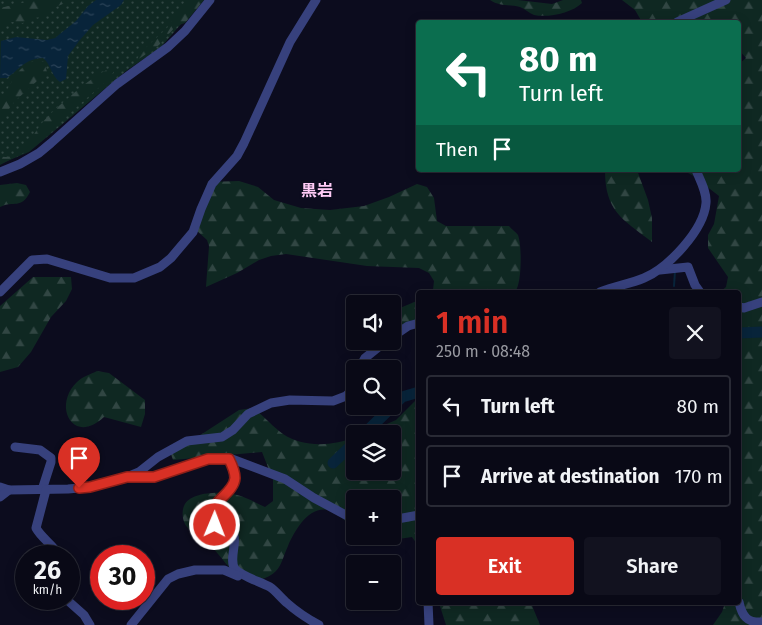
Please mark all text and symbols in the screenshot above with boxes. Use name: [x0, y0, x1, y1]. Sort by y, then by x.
text: 80 m: [519, 38, 598, 80]
icon: left: [436, 40, 501, 105]
text: Turn left: [519, 80, 603, 107]
icon: arrive: [488, 135, 516, 163]
text: Then: [436, 138, 478, 161]
district label: 黒岩: [301, 181, 333, 200]
map controls: [346, 295, 401, 610]
button: sound: [346, 295, 401, 350]
text: 1 min: [436, 305, 508, 341]
button: close: [669, 307, 721, 359]
text: 250 m · 08:48: [436, 342, 530, 361]
button: search: [346, 360, 401, 415]
icon: left: [438, 392, 466, 420]
text: Turn left: [481, 395, 555, 418]
text: 80 m: [677, 395, 719, 418]
button: layers: [346, 425, 401, 480]
pin: [58, 437, 100, 488]
icon: arrive: [65, 444, 93, 472]
icon: arrive: [438, 462, 466, 490]
text: Arrive at destination: [481, 465, 660, 488]
text: 170 m: [675, 465, 723, 488]
button: +: [346, 490, 401, 545]
position arrow: [188, 498, 240, 550]
button: Exit: [436, 537, 574, 595]
button: Share: [584, 537, 721, 595]
speed limit sign: 30: [90, 545, 155, 610]
button: −: [346, 555, 401, 610]
text: 26: [34, 556, 61, 586]
text: km/h: [33, 583, 62, 597]

